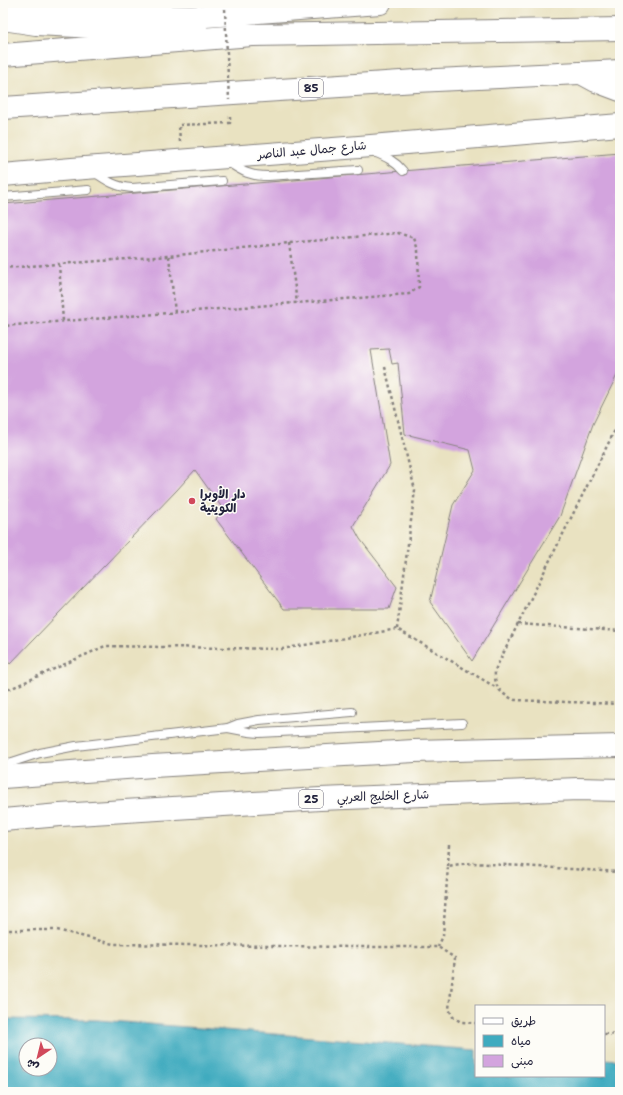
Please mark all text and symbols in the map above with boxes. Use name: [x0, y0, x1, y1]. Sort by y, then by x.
road number: 85: [299, 79, 323, 97]
street label: شارع جمال عبد الناصر: [256, 137, 367, 164]
place label: دار الأوبرا الكويتية: [200, 485, 246, 516]
marker: دار الأوبرا الكويتية: [187, 496, 197, 506]
street label: شارع الخليج العربي: [337, 786, 430, 809]
road number: 25: [299, 790, 323, 808]
legend: [475, 1005, 605, 1077]
text: طريق: [511, 1013, 536, 1029]
text: مياه: [511, 1033, 531, 1049]
north arrow: [18, 1037, 58, 1077]
text: مبنى: [511, 1053, 534, 1069]
text: ش: [23, 1055, 42, 1074]

